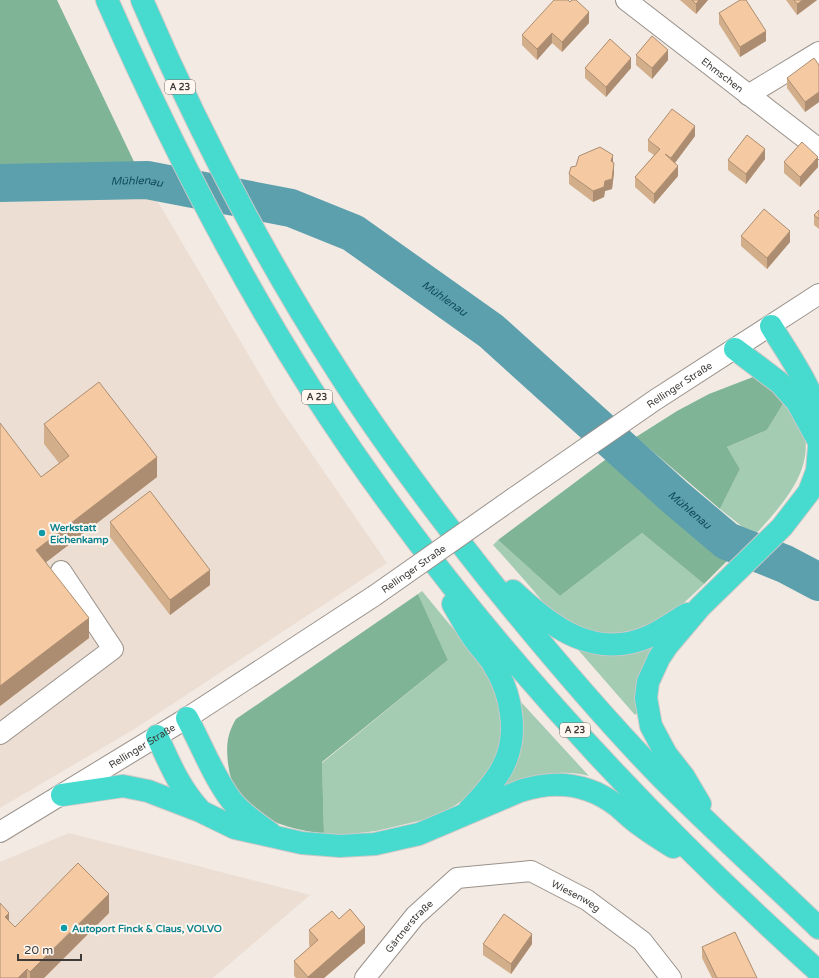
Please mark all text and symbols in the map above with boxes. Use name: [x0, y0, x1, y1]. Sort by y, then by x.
street label: Ehmschen: [699, 55, 745, 95]
road number: A 23: [165, 80, 195, 94]
water label: Mühlenau: [111, 174, 165, 190]
water label: Mühlenau: [419, 278, 471, 320]
street label: Rellinger Straße: [645, 359, 715, 411]
road number: A 23: [302, 390, 332, 404]
water label: Mühlenau: [665, 488, 715, 533]
place label: Werkstatt Eichenkamp: [50, 522, 109, 546]
marker: Werkstatt Eichenkamp: [37, 528, 47, 538]
street label: Rellinger Straße: [379, 542, 449, 596]
street label: Rellinger Straße: [107, 721, 178, 771]
road number: A 23: [560, 723, 590, 737]
street label: Wiesenweg: [549, 878, 602, 915]
street label: Gärtnerstraße: [383, 898, 436, 955]
marker: Autoport Finck & Claus, VOLVO: [59, 923, 69, 933]
place label: Autoport Finck & Claus, VOLVO: [72, 923, 222, 935]
scale bar: [18, 936, 81, 962]
text: 20 m: [24, 943, 53, 957]

